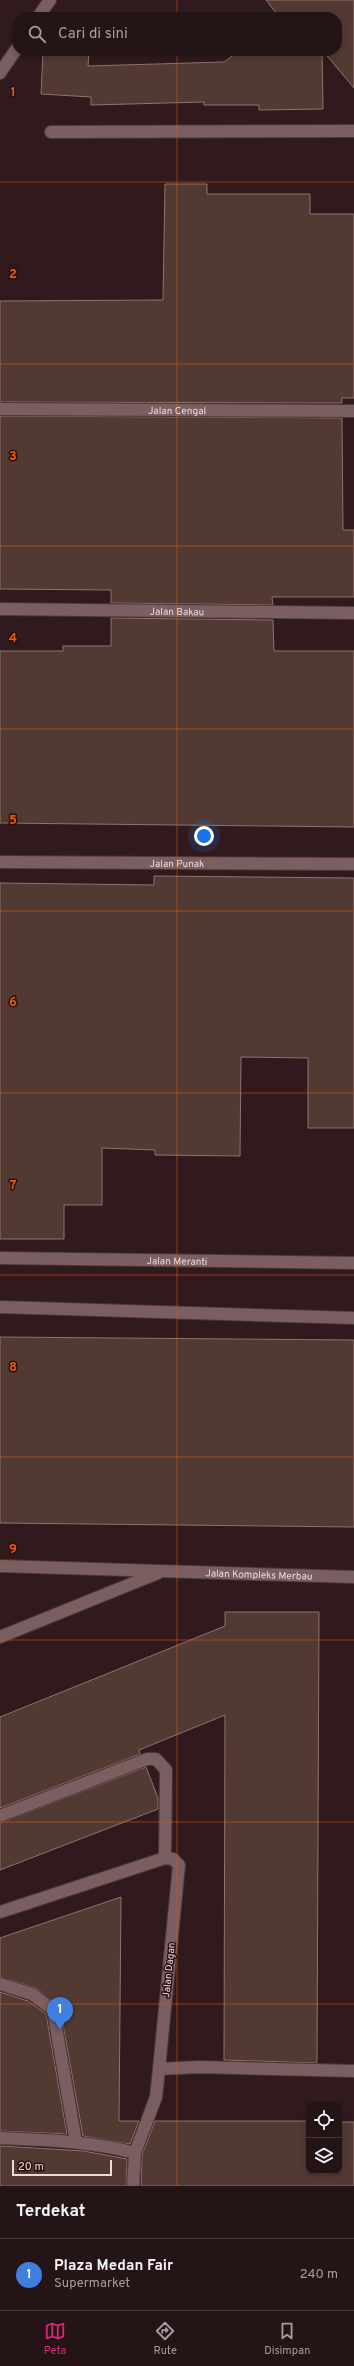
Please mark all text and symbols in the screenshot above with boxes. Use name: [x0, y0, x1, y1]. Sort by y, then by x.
search box: [12, 12, 342, 56]
icon: search: [26, 23, 48, 45]
text: Cari di sini: [58, 25, 128, 44]
text: 1: [10, 85, 16, 101]
text: 2: [9, 267, 17, 283]
street label: Jalan Cengal: [148, 405, 206, 418]
text: 3: [9, 449, 17, 465]
street label: Jalan Bakau: [150, 606, 204, 619]
text: 4: [9, 631, 17, 647]
text: 5: [9, 813, 17, 829]
your location: [194, 826, 214, 846]
street label: Jalan Punak: [150, 858, 204, 871]
text: 6: [9, 995, 17, 1011]
text: 7: [10, 1178, 17, 1194]
street label: Jalan Meranti: [146, 1255, 208, 1269]
text: 8: [9, 1360, 17, 1376]
text: 9: [9, 1542, 17, 1558]
street label: Jalan Kompleks Merbau: [205, 1567, 313, 1584]
street label: Jalan Dagan: [160, 1942, 179, 1998]
pin: 1: [47, 1997, 73, 2030]
map controls: [306, 2102, 342, 2174]
button: locate: [306, 2102, 342, 2138]
button: layers: [306, 2138, 342, 2174]
scale bar: [12, 2158, 112, 2177]
text: 20 m: [18, 2160, 44, 2174]
text: Terdekat: [16, 2201, 85, 2223]
text: Plaza Medan Fair: [54, 2257, 173, 2276]
text: 1: [26, 2267, 32, 2283]
text: 240 m: [300, 2267, 338, 2283]
text: Supermarket: [54, 2276, 130, 2292]
tab: Peta: [44, 2320, 66, 2358]
tab: Rute: [154, 2320, 177, 2358]
tab: Disimpan: [264, 2320, 310, 2358]

